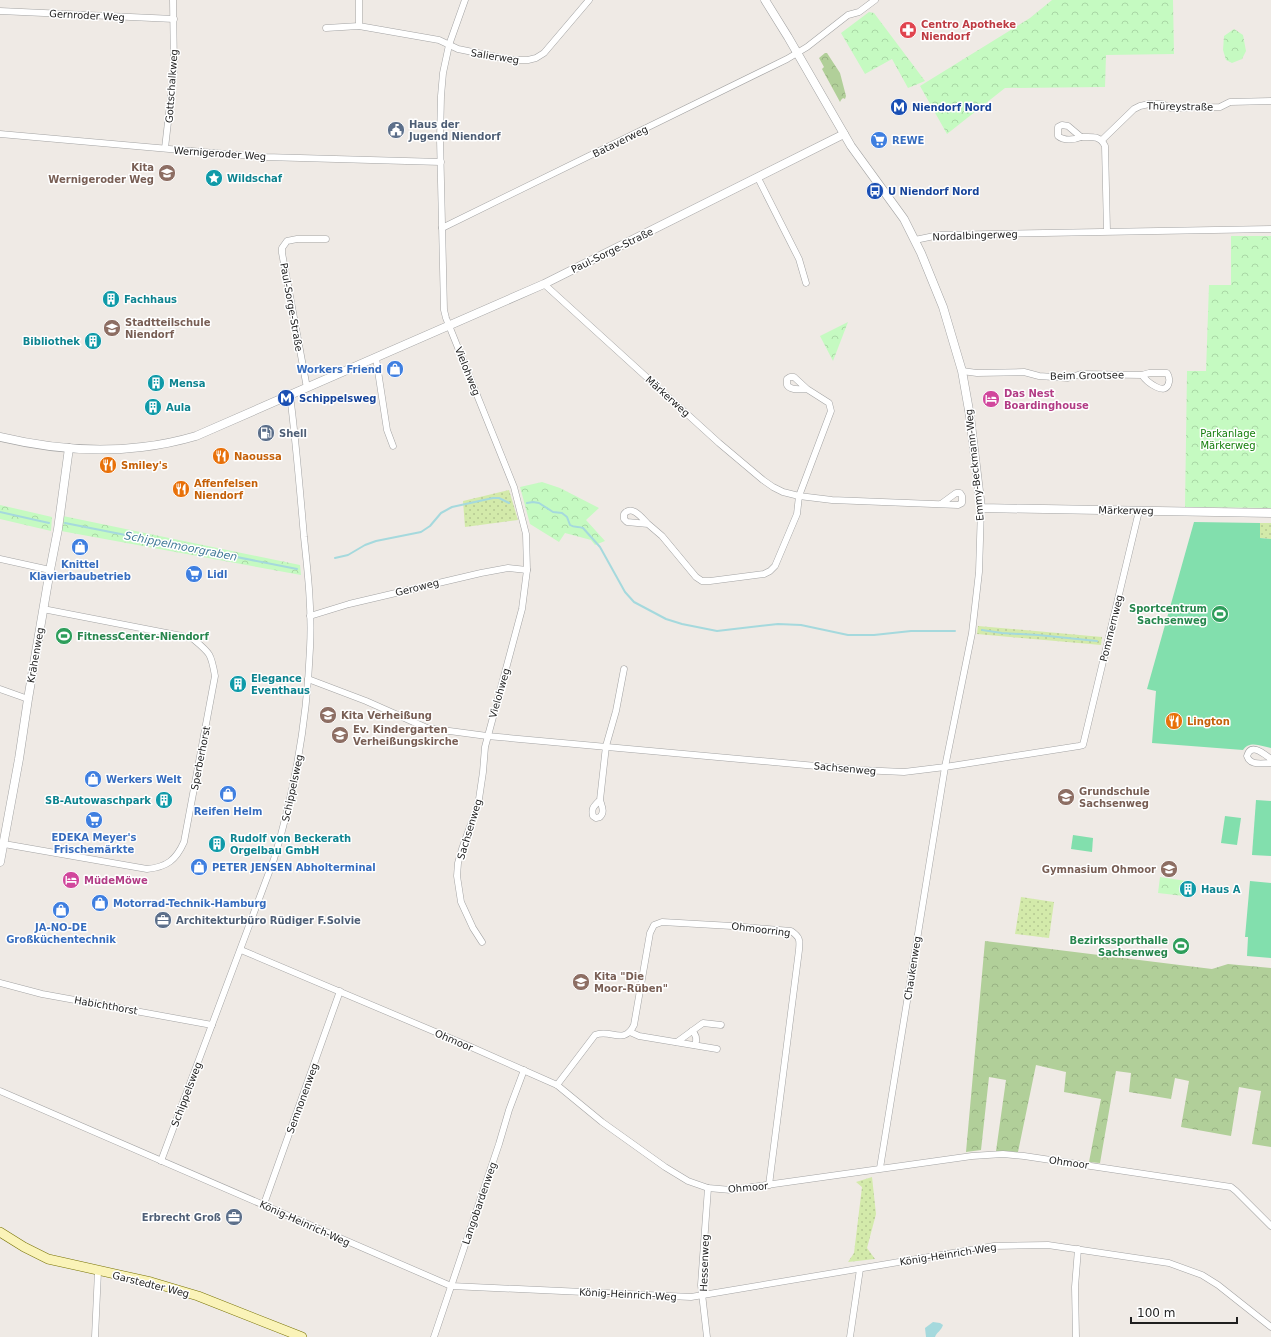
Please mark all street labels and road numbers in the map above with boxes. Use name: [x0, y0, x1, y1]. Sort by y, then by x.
street label: Gernroder Weg: [49, 8, 125, 23]
street label: Salierweg: [470, 47, 520, 66]
street label: Gottschalkweg: [163, 49, 180, 123]
street label: Thüreystraße: [1146, 100, 1213, 113]
street label: Bataverweg: [591, 123, 650, 160]
street label: Wernigeroder Weg: [173, 145, 267, 162]
street label: Paul-Sorge-Straße: [569, 226, 655, 275]
street label: Nordalbingerweg: [932, 229, 1018, 242]
street label: Paul-Sorge-Straße: [278, 262, 305, 352]
street label: Vielohweg: [453, 345, 482, 397]
street label: Beim Grootsee: [1050, 369, 1124, 382]
street label: Märkerweg: [643, 374, 692, 419]
street label: Emmy-Beckmann-Weg: [963, 408, 986, 522]
street label: Märkerweg: [1098, 505, 1154, 516]
street label: Geroweg: [394, 577, 440, 598]
street label: Pommernweg: [1098, 594, 1125, 663]
street label: Krähenweg: [25, 626, 46, 684]
street label: Vielohweg: [487, 667, 512, 719]
street label: Sperberhorst: [189, 725, 212, 791]
street label: Schippelsweg: [280, 753, 305, 823]
street label: Sachsenweg: [813, 760, 877, 777]
street label: Sachsenweg: [455, 798, 484, 861]
street label: Ohmoorring: [731, 920, 791, 939]
street label: Chaukenweg: [902, 935, 923, 1001]
street label: Habichthorst: [73, 994, 139, 1016]
street label: Ohmoor: [433, 1028, 475, 1054]
street label: Schippelsweg: [169, 1060, 204, 1128]
street label: Semnonenweg: [285, 1061, 320, 1135]
street label: Ohmoor: [1048, 1154, 1091, 1171]
street label: Langobardenweg: [460, 1161, 499, 1246]
street label: Ohmoor: [727, 1180, 769, 1195]
street label: König-Heinrich-Weg: [258, 1199, 352, 1248]
street label: Hessenweg: [698, 1234, 711, 1292]
street label: König-Heinrich-Weg: [899, 1241, 997, 1268]
street label: Garstedter Weg: [111, 1270, 190, 1299]
street label: König-Heinrich-Weg: [579, 1286, 677, 1303]

